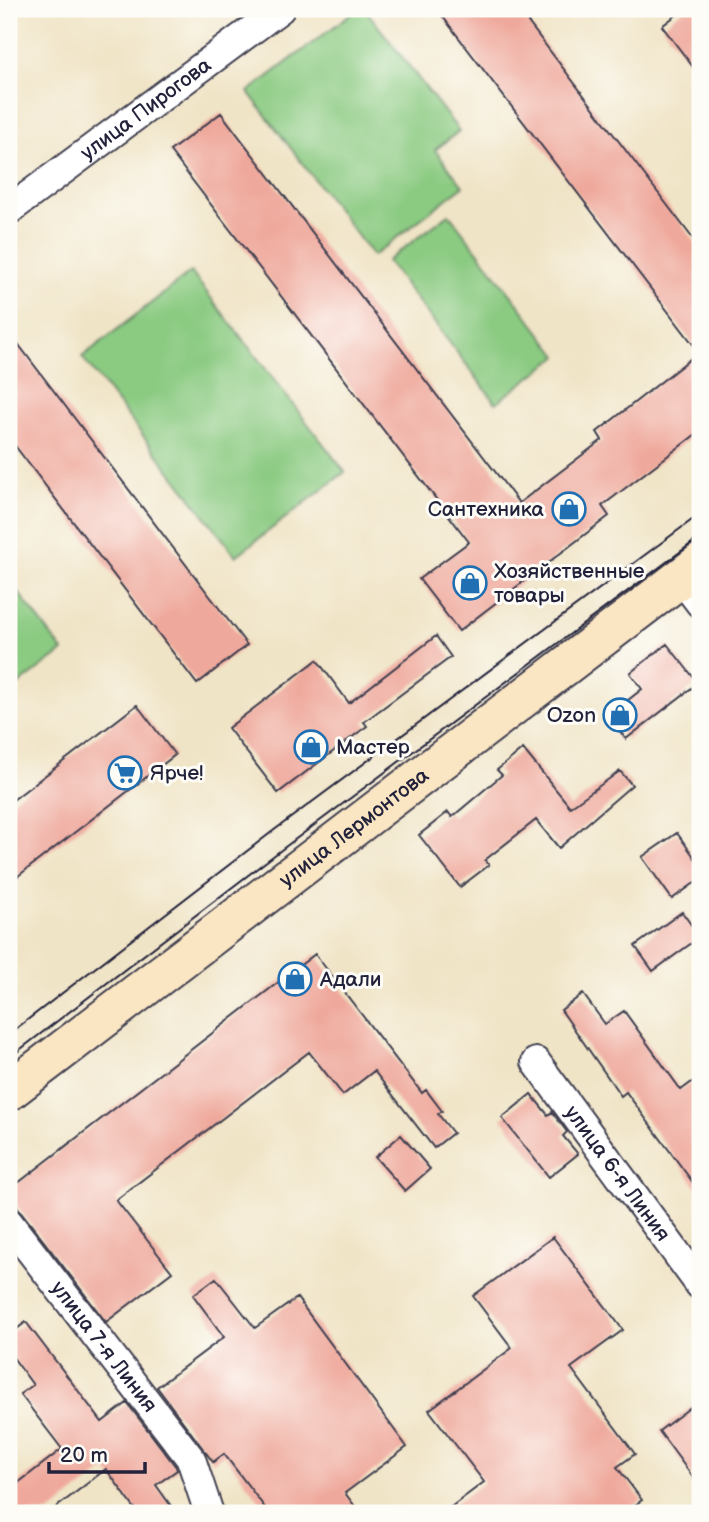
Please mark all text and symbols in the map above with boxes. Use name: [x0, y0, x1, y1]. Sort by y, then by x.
street label: улица Пирогова: [76, 52, 216, 166]
shop icon: Сантехника: [550, 490, 588, 528]
place label: Сантехника: [428, 497, 545, 522]
place label: Хозяйственные товары: [494, 559, 645, 608]
shop icon: Хозяйственные товары: [451, 564, 489, 602]
shop icon: Ozon: [601, 696, 639, 734]
place label: Ozon: [547, 703, 596, 728]
shop icon: Мастер: [292, 728, 330, 766]
place label: Мастер: [336, 735, 410, 760]
supermarket icon: Ярче!: [106, 754, 144, 792]
place label: Ярче!: [150, 761, 204, 786]
street label: улица Лермонтова: [275, 763, 434, 893]
shop icon: Адали: [276, 960, 314, 998]
place label: Адали: [319, 967, 382, 992]
street label: улица 6-я Линия: [559, 1101, 675, 1246]
street label: улица 7-я Линия: [45, 1276, 162, 1417]
scale bar: [49, 1431, 145, 1475]
text: 20 m: [60, 1443, 108, 1468]

